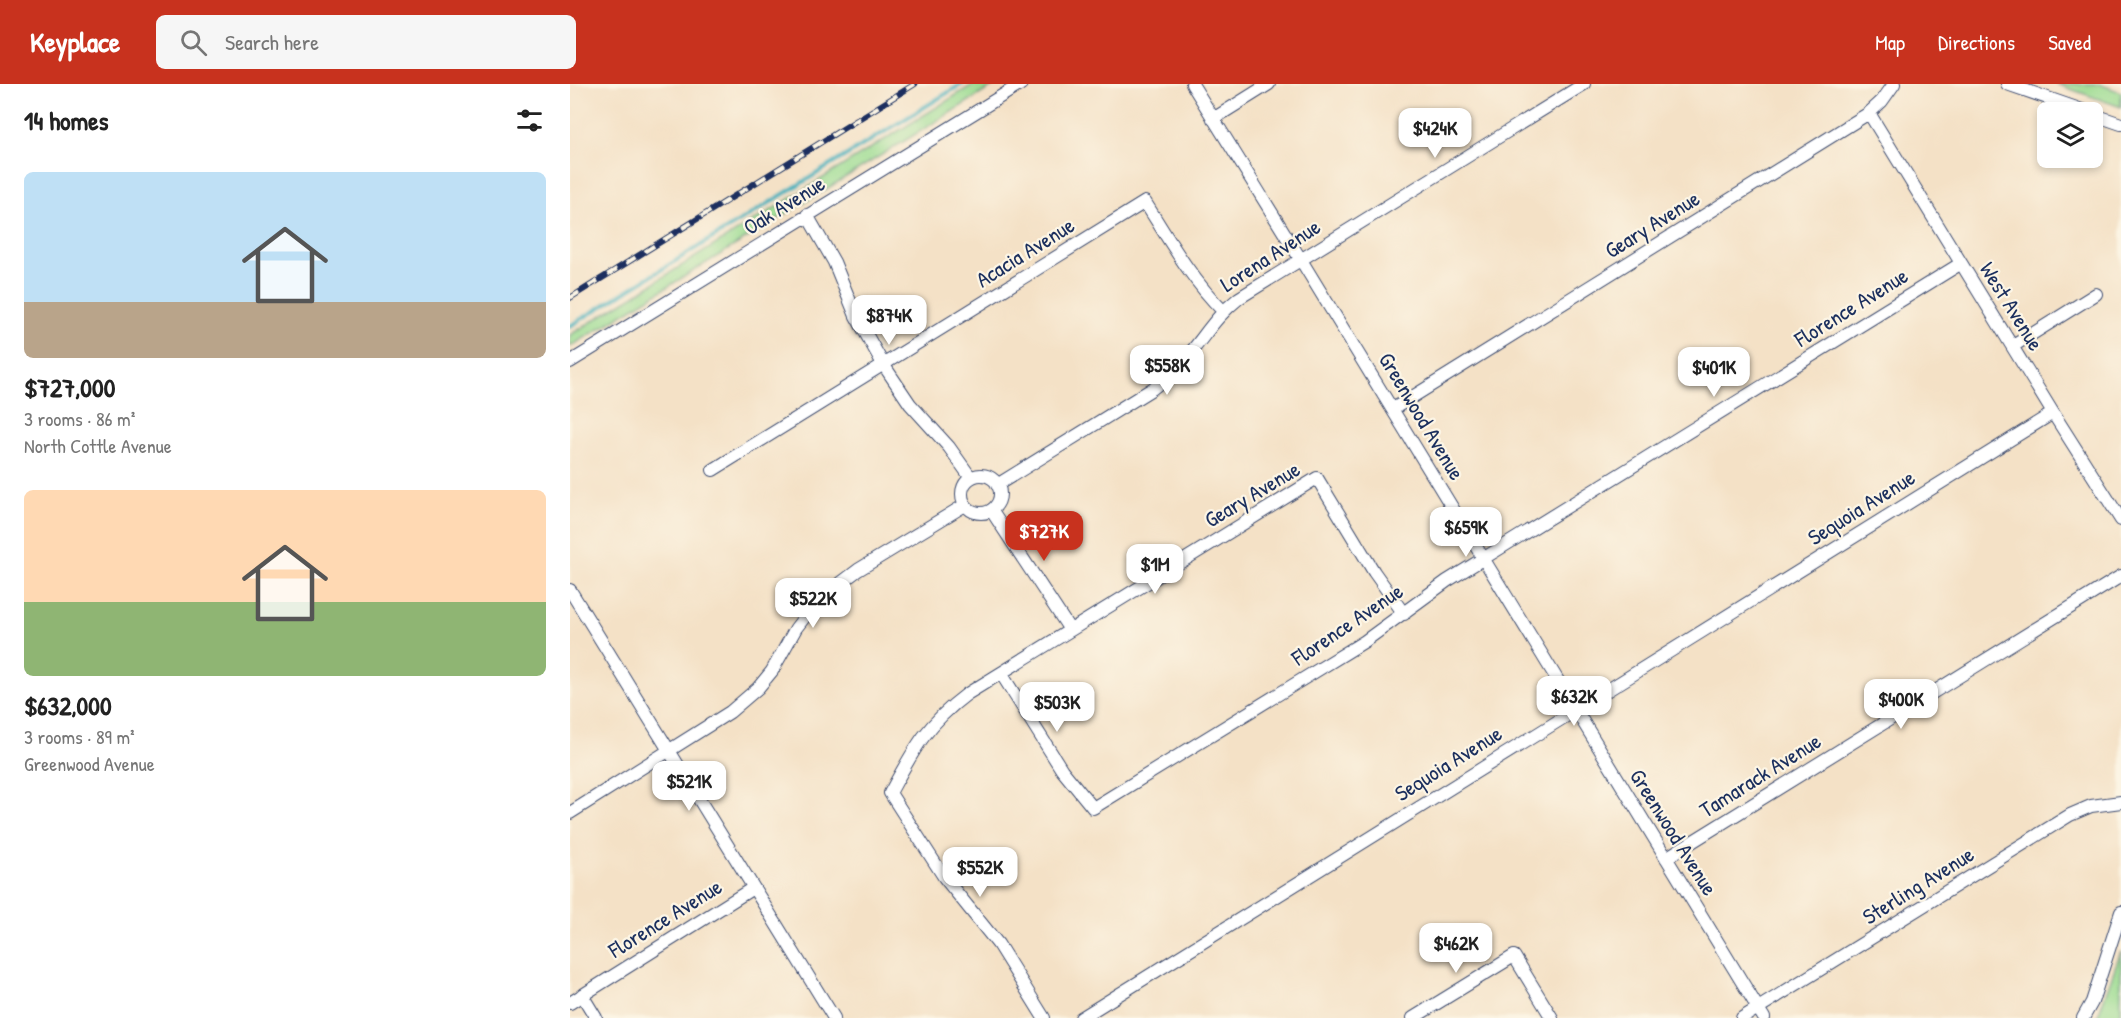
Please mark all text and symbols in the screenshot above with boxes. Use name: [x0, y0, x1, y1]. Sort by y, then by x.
search box: [156, 15, 576, 69]
text: Keyplace: [30, 23, 120, 61]
icon: search: [177, 26, 210, 59]
text: Search here: [225, 27, 319, 57]
text: Map: [1875, 28, 1905, 57]
text: Directions: [1938, 28, 2015, 57]
text: Saved: [2048, 28, 2091, 57]
map controls: [2037, 102, 2103, 168]
button: layers: [2037, 102, 2103, 168]
text: 14 homes: [24, 103, 109, 138]
icon: filters: [513, 104, 546, 137]
pin: $424K: [1393, 108, 1477, 159]
text: $424K: [1413, 114, 1457, 141]
street label: Oak Avenue: [738, 168, 831, 242]
street label: Geary Avenue: [1599, 183, 1705, 265]
street label: Acacia Avenue: [970, 210, 1080, 294]
icon: home: [231, 211, 339, 319]
street label: Lorena Avenue: [1214, 211, 1326, 299]
street label: West Avenue: [1973, 256, 2051, 356]
street label: Florence Avenue: [1788, 260, 1914, 354]
pin: $874K: [847, 295, 931, 346]
text: $874K: [866, 301, 912, 328]
pin: $558K: [1125, 345, 1209, 396]
street label: Greenwood Avenue: [1372, 347, 1472, 486]
pin: $401K: [1672, 347, 1756, 398]
text: $558K: [1144, 351, 1190, 378]
text: $401K: [1692, 353, 1736, 380]
text: $727,000: [24, 370, 115, 405]
text: 3 rooms · 86 m²: [24, 405, 135, 432]
text: North Cottle Avenue: [24, 432, 172, 459]
street label: Geary Avenue: [1199, 454, 1306, 534]
street label: Sequoia Avenue: [1802, 462, 1921, 552]
pin: $659K: [1424, 507, 1508, 558]
pin: $727K: [1002, 511, 1086, 562]
text: $659K: [1444, 513, 1488, 540]
text: $727K: [1019, 517, 1069, 544]
icon: home: [231, 529, 339, 637]
pin: $1M: [1126, 544, 1184, 595]
text: $1M: [1140, 550, 1170, 577]
street label: Florence Avenue: [1285, 576, 1409, 673]
pin: $522K: [771, 578, 855, 629]
text: $522K: [789, 584, 837, 611]
pin: $632K: [1532, 676, 1616, 727]
pin: $400K: [1859, 679, 1943, 730]
pin: $503K: [1015, 682, 1099, 733]
text: $632K: [1551, 682, 1597, 709]
text: $400K: [1878, 685, 1924, 712]
text: $632,000: [24, 688, 112, 723]
text: $503K: [1034, 688, 1080, 715]
street label: Sequoia Avenue: [1389, 718, 1508, 808]
text: 3 rooms · 89 m²: [24, 723, 135, 750]
street label: Tamarack Avenue: [1693, 726, 1827, 824]
text: Greenwood Avenue: [24, 750, 155, 777]
pin: $521K: [647, 761, 731, 812]
street label: Greenwood Avenue: [1623, 763, 1725, 901]
text: $521K: [666, 767, 712, 794]
street label: Sterling Avenue: [1857, 839, 1980, 931]
pin: $552K: [938, 847, 1022, 898]
text: $552K: [957, 853, 1003, 880]
street label: Florence Avenue: [602, 871, 728, 965]
pin: $462K: [1414, 923, 1498, 974]
text: $462K: [1433, 929, 1479, 956]

